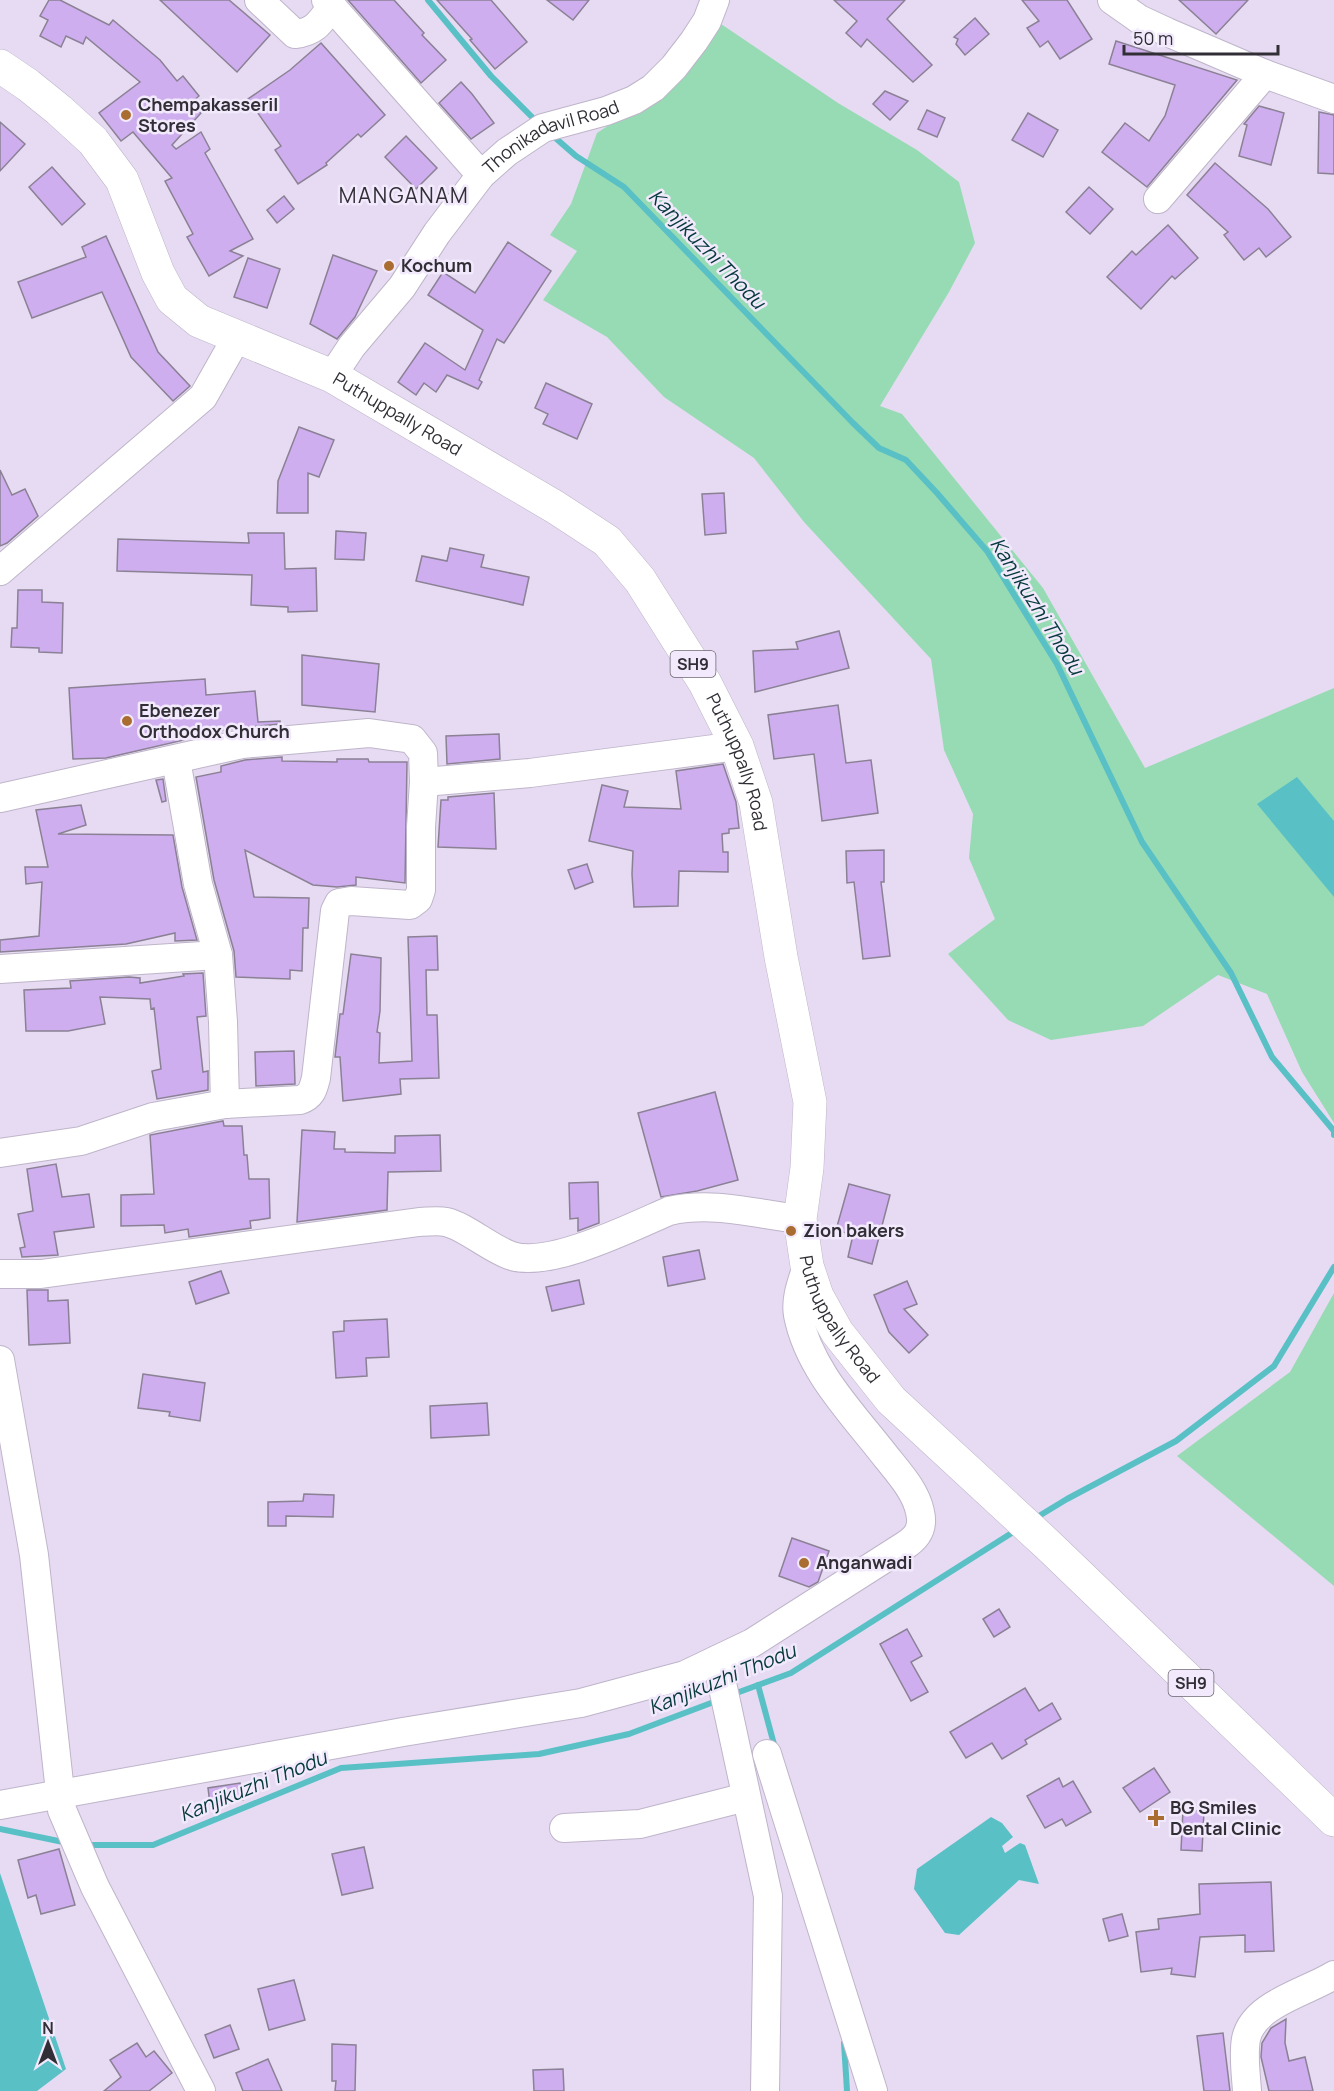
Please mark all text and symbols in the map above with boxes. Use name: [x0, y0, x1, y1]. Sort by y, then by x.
scale bar: [1124, 18, 1278, 56]
text: 50 m: [1133, 26, 1173, 50]
place label: Chempakasseril Stores: [138, 92, 278, 137]
street label: Thonikadavil Road: [477, 94, 622, 179]
marker: Chempakasseril Stores: [119, 108, 133, 122]
district label: MANGANAM: [339, 181, 469, 209]
water label: Kanjikuzhi Thodu: [643, 183, 773, 316]
place label: Kochum: [401, 253, 472, 277]
marker: Kochum: [382, 259, 396, 273]
street label: Puthuppally Road: [329, 366, 467, 461]
water label: Kanjikuzhi Thodu: [984, 532, 1092, 681]
road number: SH9: [670, 651, 716, 677]
street label: Puthuppally Road: [701, 689, 773, 833]
place label: Ebenezer Orthodox Church: [139, 698, 290, 743]
marker: Ebenezer Orthodox Church: [120, 714, 134, 728]
place label: Zion bakers: [803, 1218, 905, 1242]
marker: Zion bakers: [784, 1224, 798, 1238]
street label: Puthuppally Road: [795, 1254, 886, 1388]
place label: Anganwadi: [816, 1550, 912, 1574]
marker: Anganwadi: [797, 1556, 811, 1570]
water label: Kanjikuzhi Thodu: [644, 1636, 802, 1720]
road number: SH9: [1168, 1670, 1214, 1696]
water label: Kanjikuzhi Thodu: [175, 1743, 333, 1827]
place label: BG Smiles Dental Clinic: [1170, 1795, 1281, 1840]
marker: BG Smiles Dental Clinic: [1147, 1809, 1165, 1827]
north arrow: [18, 2013, 78, 2073]
text: N: [42, 2017, 54, 2039]

